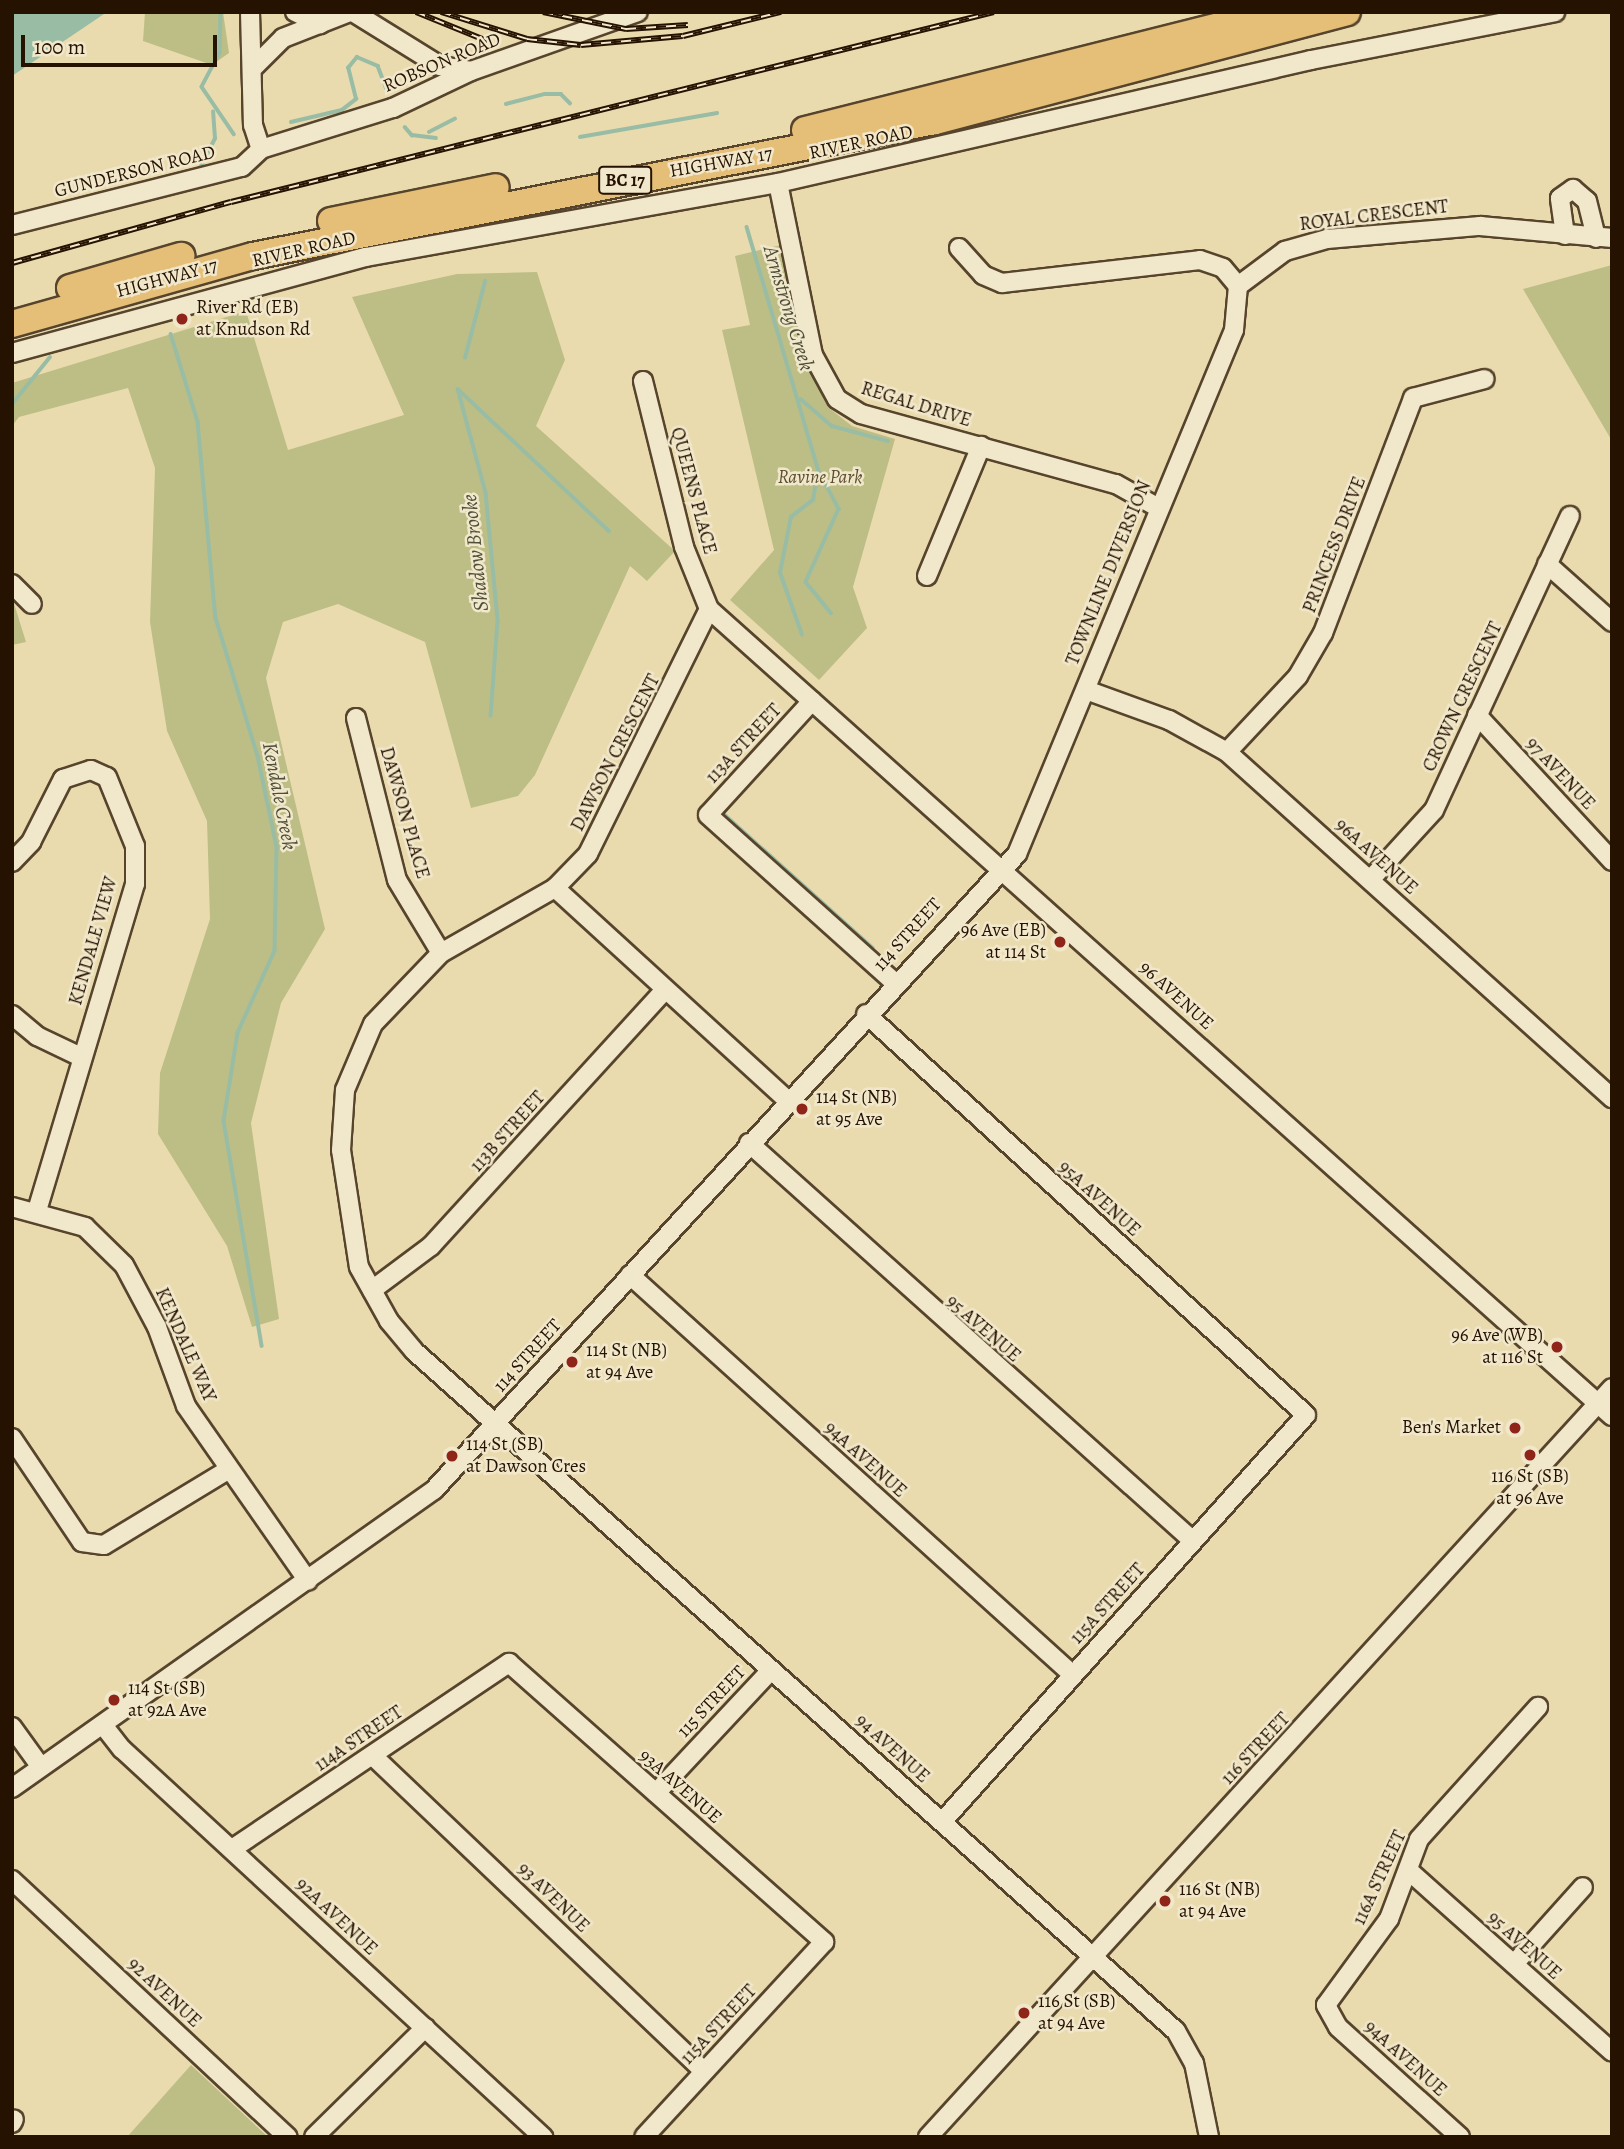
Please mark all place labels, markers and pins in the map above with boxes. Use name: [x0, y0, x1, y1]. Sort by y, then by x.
place label: River Rd (EB) at Knudson Rd: [196, 297, 310, 341]
marker: River Rd (EB) at Knudson Rd: [174, 311, 190, 327]
place label: 96 Ave (EB) at 114 St: [961, 920, 1046, 964]
marker: 96 Ave (EB) at 114 St: [1052, 934, 1068, 950]
place label: 114 St (NB) at 95 Ave: [816, 1087, 897, 1131]
marker: 114 St (NB) at 95 Ave: [794, 1101, 810, 1117]
place label: 96 Ave (WB) at 116 St: [1451, 1325, 1543, 1369]
marker: 96 Ave (WB) at 116 St: [1549, 1339, 1565, 1355]
place label: 114 St (NB) at 94 Ave: [586, 1340, 667, 1384]
marker: 114 St (NB) at 94 Ave: [564, 1354, 580, 1370]
place label: Ben's Market: [1402, 1417, 1501, 1439]
marker: Ben's Market: [1507, 1420, 1523, 1436]
place label: 114 St (SB) at Dawson Cres: [466, 1434, 586, 1478]
marker: 116 St (SB) at 96 Ave: [1522, 1447, 1538, 1463]
marker: 114 St (SB) at Dawson Cres: [444, 1448, 460, 1464]
place label: 116 St (SB) at 96 Ave: [1491, 1466, 1569, 1510]
place label: 114 St (SB) at 92A Ave: [128, 1678, 207, 1722]
marker: 114 St (SB) at 92A Ave: [106, 1692, 122, 1708]
place label: 116 St (NB) at 94 Ave: [1179, 1879, 1260, 1923]
marker: 116 St (NB) at 94 Ave: [1157, 1893, 1173, 1909]
place label: 116 St (SB) at 94 Ave: [1038, 1991, 1115, 2035]
marker: 116 St (SB) at 94 Ave: [1016, 2005, 1032, 2021]

